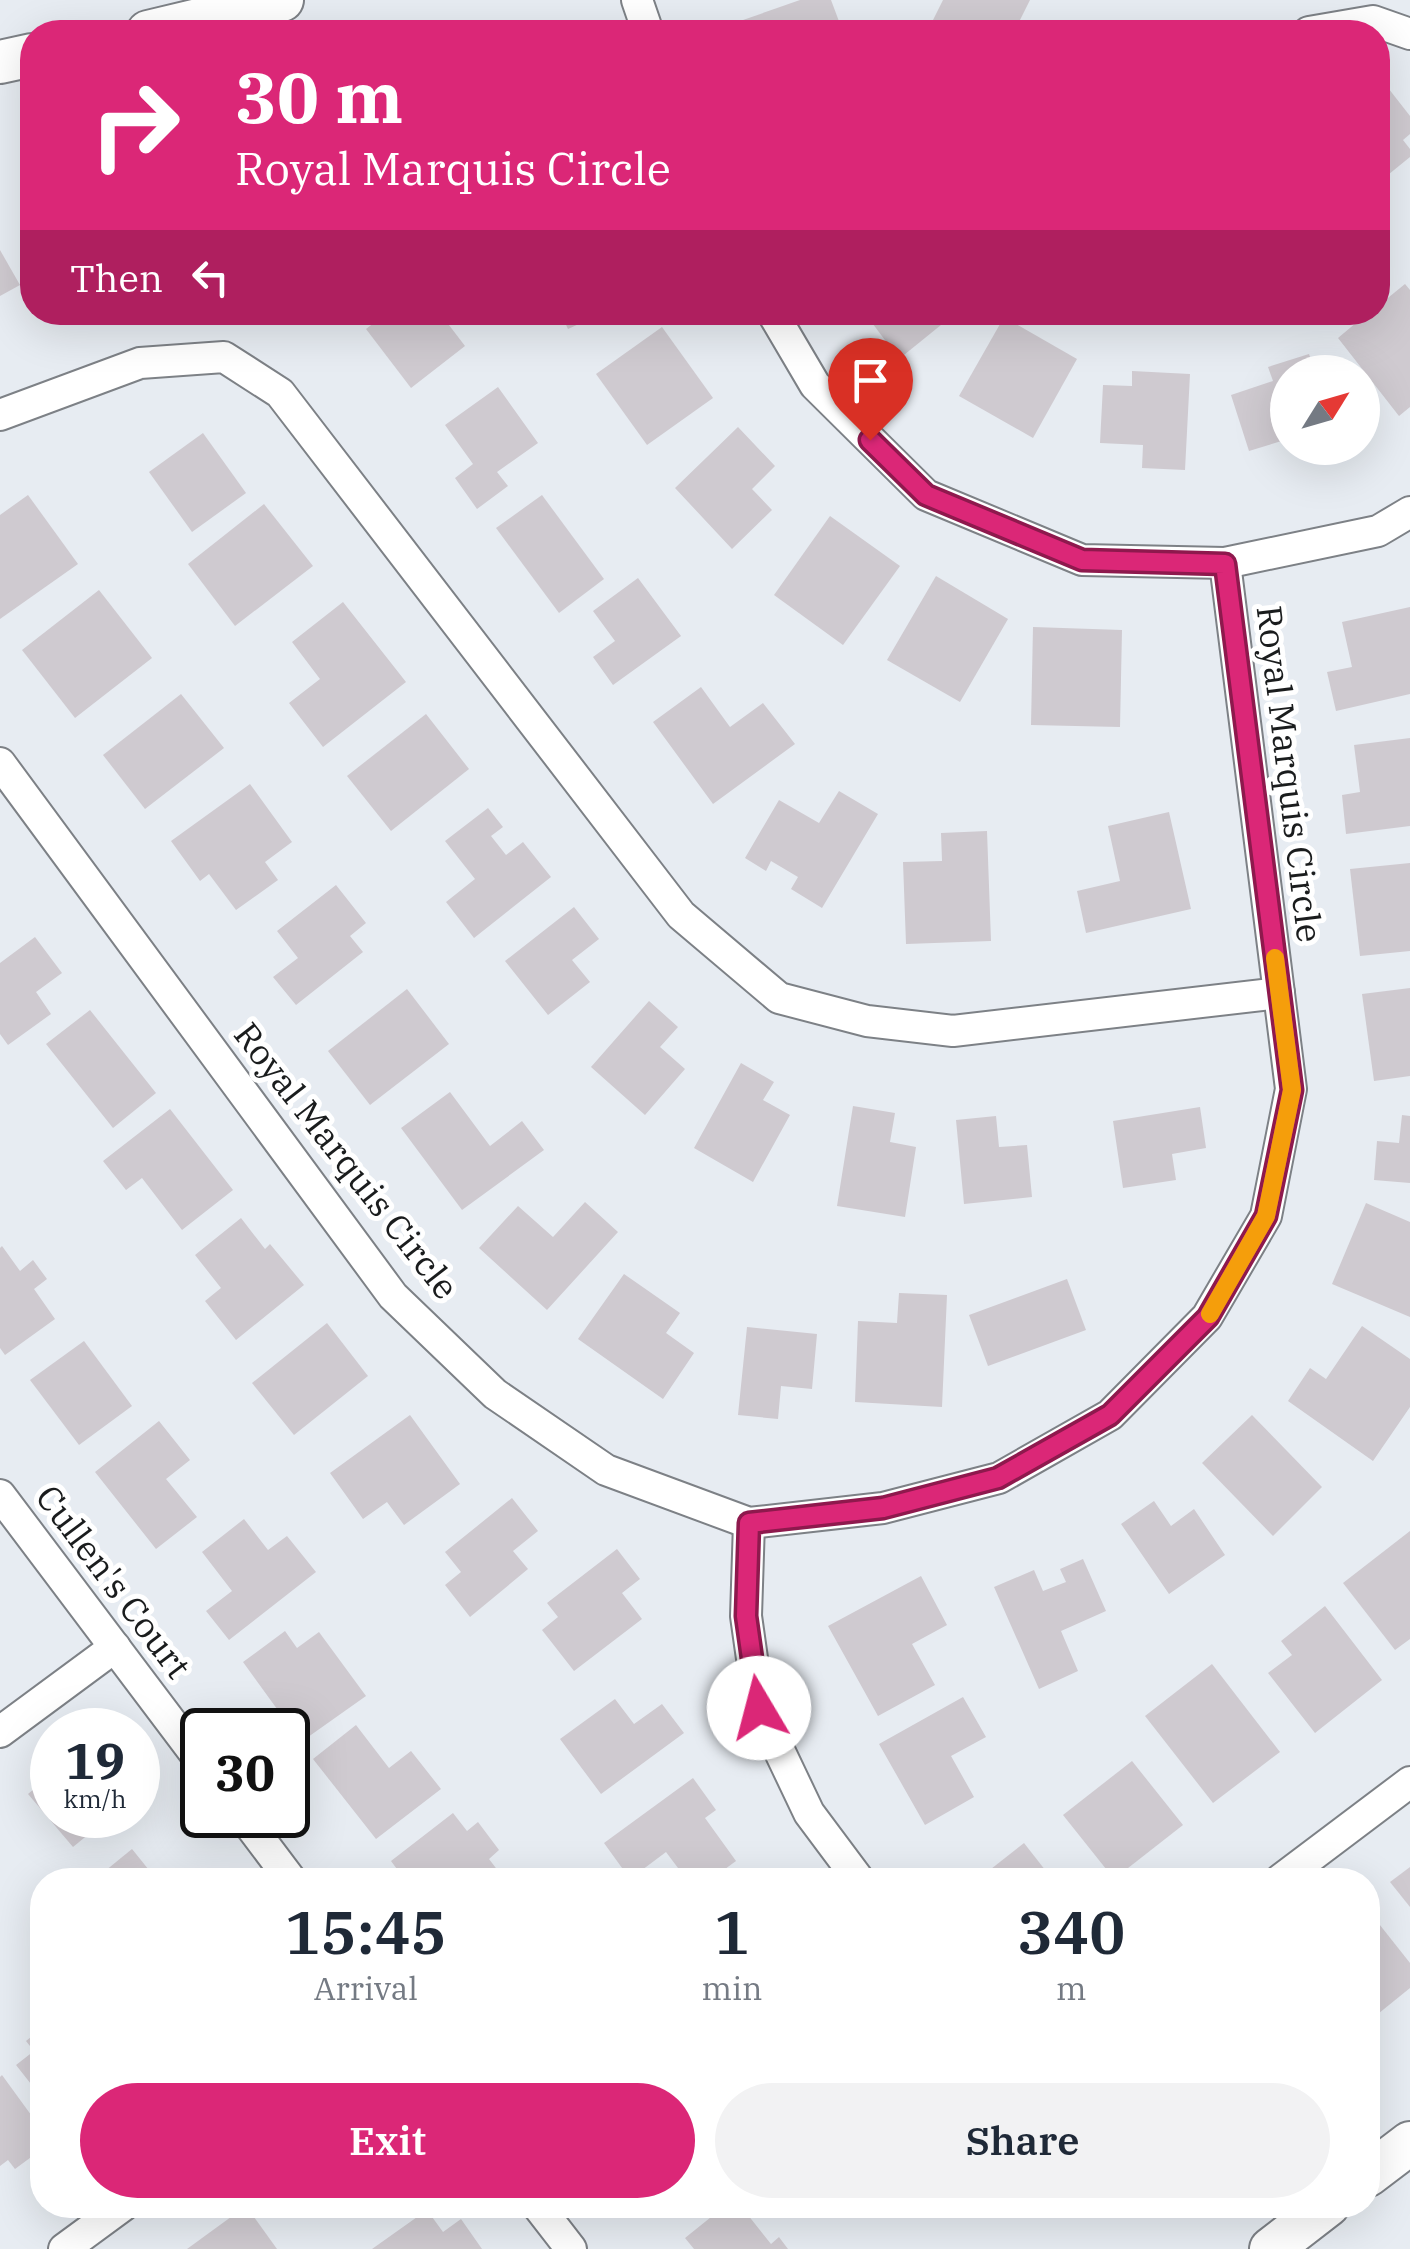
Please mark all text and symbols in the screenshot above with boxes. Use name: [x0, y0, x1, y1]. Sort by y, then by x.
text: 30 m: [235, 51, 403, 142]
icon: right: [70, 60, 200, 190]
text: Royal Marquis Circle: [235, 139, 671, 197]
icon: left: [183, 250, 238, 305]
text: Then: [70, 253, 163, 302]
pin: [828, 338, 913, 441]
icon: arrive: [843, 353, 898, 408]
north arrow: [1270, 355, 1380, 465]
map controls: [1270, 355, 1380, 465]
street label: Royal Marquis Circle: [1247, 603, 1333, 945]
street label: Royal Marquis Circle: [224, 1013, 469, 1308]
street label: Cullen's Court: [26, 1475, 202, 1687]
position arrow: [707, 1656, 811, 1760]
speed limit sign: 30: [180, 1708, 310, 1838]
text: 19: [65, 1728, 125, 1793]
text: km/h: [63, 1782, 127, 1815]
text: 15:45: [285, 1892, 447, 1971]
text: 1: [714, 1892, 750, 1971]
text: 340: [1017, 1892, 1125, 1971]
text: Arrival: [314, 1967, 418, 2009]
text: min: [701, 1967, 762, 2009]
text: m: [1056, 1967, 1086, 2009]
button: Exit: [80, 2083, 695, 2198]
button: Share: [715, 2083, 1330, 2198]

